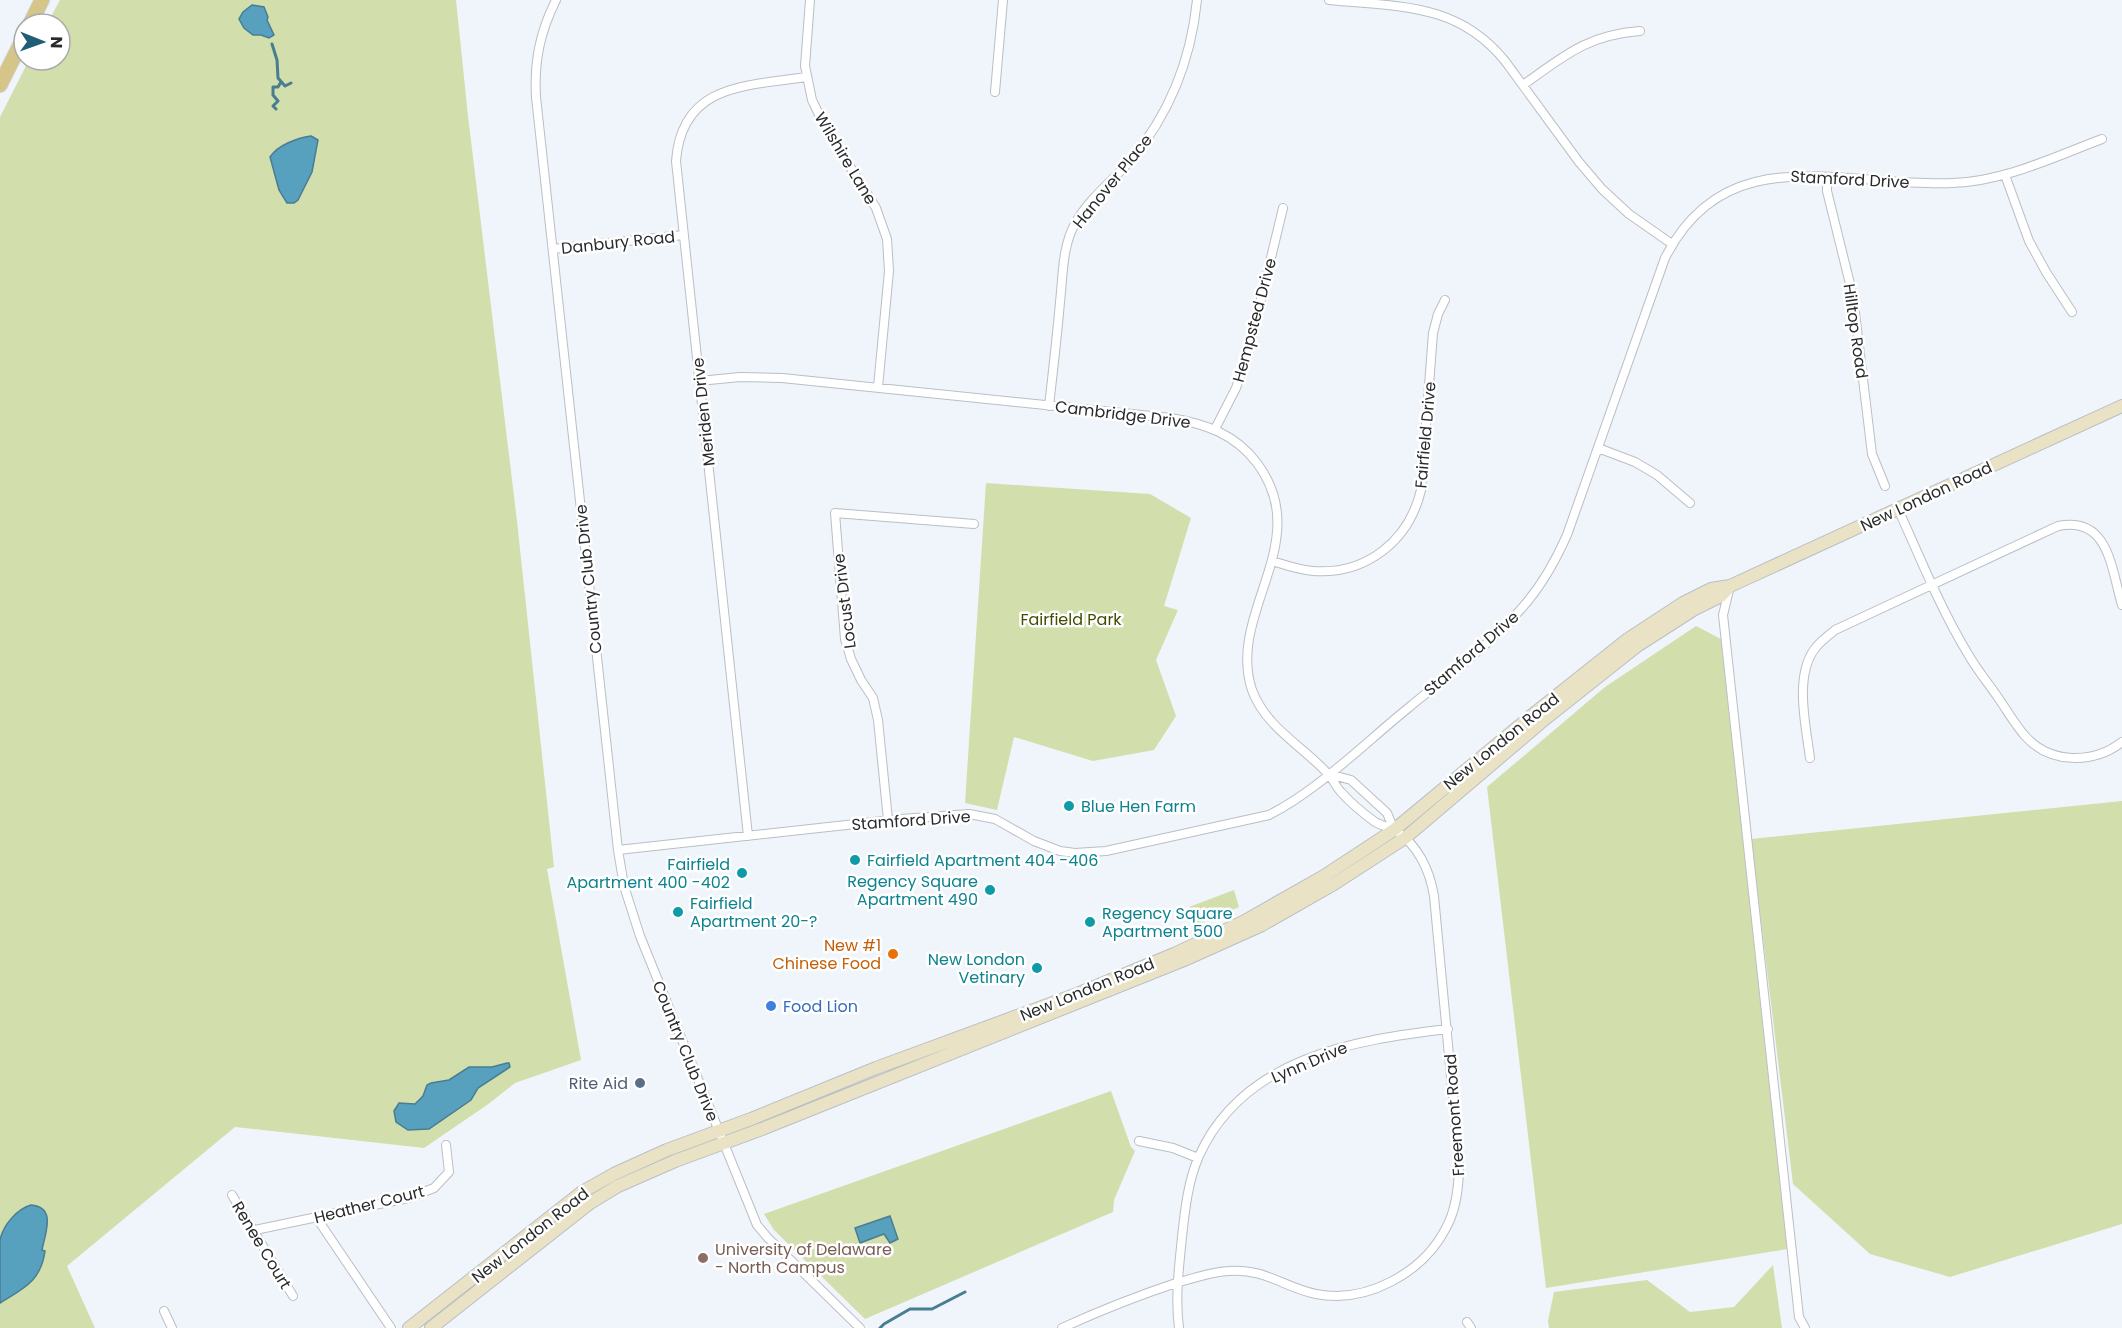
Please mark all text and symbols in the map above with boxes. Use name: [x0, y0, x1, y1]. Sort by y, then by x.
north arrow: [12, 12, 72, 72]
text: N: [45, 36, 68, 48]
street label: Wilshire Lane: [809, 108, 882, 209]
street label: Hanover Place: [1067, 129, 1158, 233]
street label: Stamford Drive: [1790, 165, 1910, 194]
street label: Danbury Road: [560, 225, 676, 260]
street label: Hempsted Drive: [1227, 255, 1282, 385]
street label: Hilltop Road: [1837, 282, 1874, 380]
street label: Meriden Drive: [686, 356, 721, 467]
street label: Fairfield Drive: [1409, 381, 1442, 489]
street label: Cambridge Drive: [1054, 395, 1192, 434]
street label: New London Road: [1856, 456, 1996, 537]
street label: Country Club Drive: [569, 503, 608, 655]
street label: Locust Drive: [827, 552, 862, 650]
street label: Stamford Drive: [1419, 606, 1524, 701]
park label: Fairfield Park: [1020, 608, 1122, 631]
street label: New London Road: [1438, 687, 1564, 795]
place label: Blue Hen Farm: [1081, 795, 1196, 818]
marker: Blue Hen Farm: [1062, 799, 1076, 813]
street label: Stamford Drive: [851, 805, 971, 836]
place label: Fairfield Apartment 404 -406: [867, 849, 1098, 872]
place label: Fairfield Apartment 400 -402: [566, 853, 730, 894]
marker: Fairfield Apartment 404 -406: [848, 853, 862, 867]
marker: Fairfield Apartment 400 -402: [735, 866, 749, 880]
place label: Regency Square Apartment 490: [847, 870, 978, 911]
marker: Regency Square Apartment 490: [983, 883, 997, 897]
place label: Fairfield Apartment 20-?: [690, 892, 817, 933]
place label: Regency Square Apartment 500: [1102, 902, 1233, 943]
marker: Fairfield Apartment 20-?: [671, 905, 685, 919]
marker: Regency Square Apartment 500: [1083, 915, 1097, 929]
place label: New #1 Chinese Food: [772, 934, 881, 975]
marker: New #1 Chinese Food: [886, 947, 900, 961]
place label: New London Vetinary: [928, 948, 1025, 989]
street label: New London Road: [1017, 952, 1158, 1027]
marker: New London Vetinary: [1030, 961, 1044, 975]
street label: Country Club Drive: [647, 977, 724, 1125]
place label: Food Lion: [783, 995, 858, 1018]
marker: Food Lion: [764, 999, 778, 1013]
street label: Lynn Drive: [1268, 1036, 1351, 1089]
street label: Freemont Road: [1439, 1053, 1470, 1177]
place label: Rite Aid: [569, 1072, 628, 1095]
marker: Rite Aid: [633, 1076, 647, 1090]
street label: Heather Court: [312, 1180, 427, 1229]
street label: New London Road: [467, 1182, 594, 1289]
street label: Renee Court: [226, 1197, 297, 1294]
place label: University of Delaware - North Campus: [715, 1238, 892, 1279]
marker: University of Delaware - North Campus: [696, 1251, 710, 1265]

